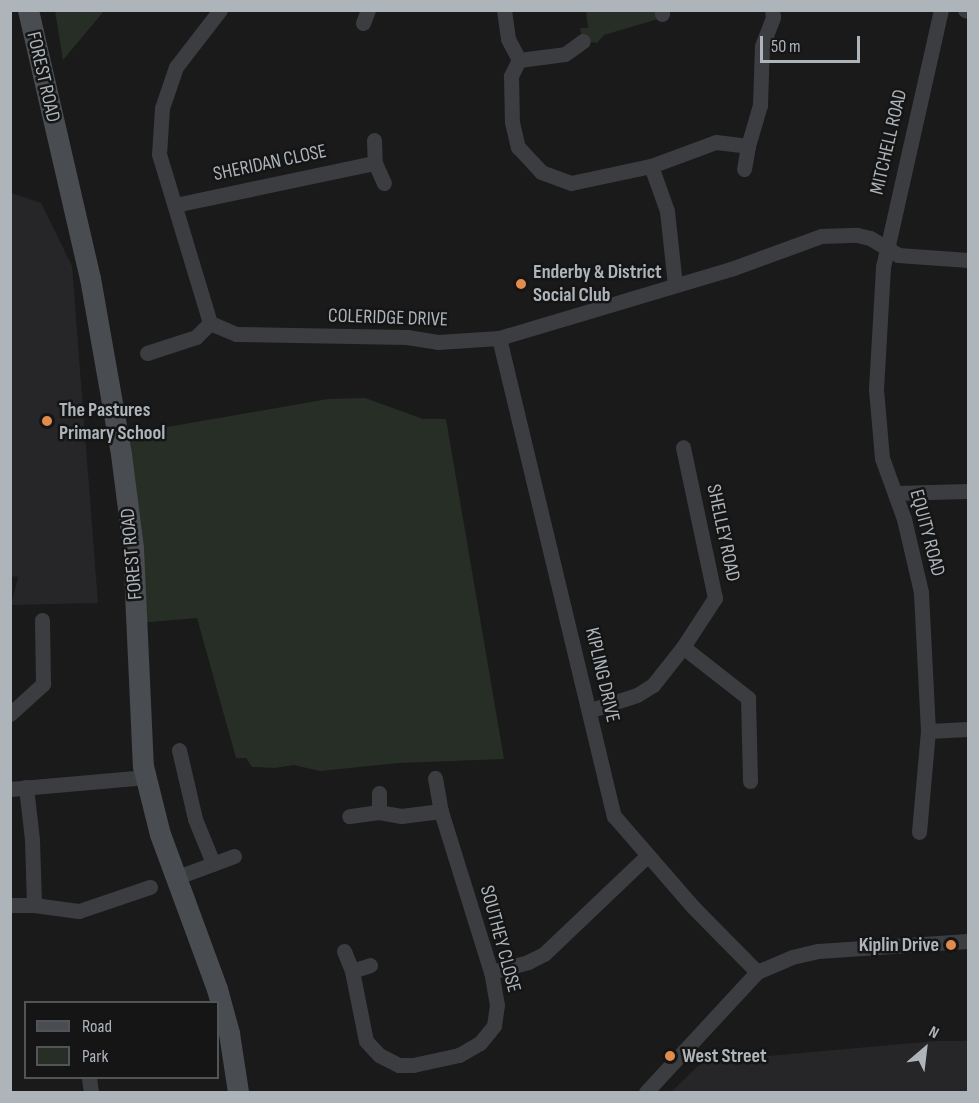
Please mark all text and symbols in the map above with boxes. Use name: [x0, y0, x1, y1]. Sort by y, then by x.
scale bar: [763, 24, 864, 62]
street label: FOREST ROAD: [21, 30, 65, 124]
text: 50 m: [771, 36, 801, 57]
street label: MITCHELL ROAD: [865, 87, 913, 197]
street label: SHERIDAN CLOSE: [211, 139, 329, 187]
place label: Enderby & District Social Club: [533, 260, 662, 307]
marker: Enderby & District Social Club: [514, 277, 528, 291]
street label: COLERIDGE DRIVE: [328, 304, 448, 332]
place label: The Pastures Primary School: [59, 398, 165, 445]
marker: The Pastures Primary School: [40, 414, 54, 428]
street label: SHELLEY ROAD: [701, 482, 745, 584]
street label: EQUITY ROAD: [904, 487, 950, 579]
street label: FOREST ROAD: [116, 507, 148, 601]
street label: KIPLING DRIVE: [579, 625, 625, 725]
street label: SOUTHEY CLOSE: [474, 883, 526, 995]
place label: Kiplin Drive: [859, 933, 939, 957]
marker: Kiplin Drive: [944, 938, 958, 952]
legend: [24, 1001, 219, 1079]
text: Road: [82, 1016, 112, 1037]
north arrow: [895, 1019, 955, 1079]
text: N: [925, 1022, 942, 1043]
place label: West Street: [682, 1044, 767, 1068]
text: Park: [82, 1046, 108, 1067]
marker: West Street: [663, 1049, 677, 1063]

